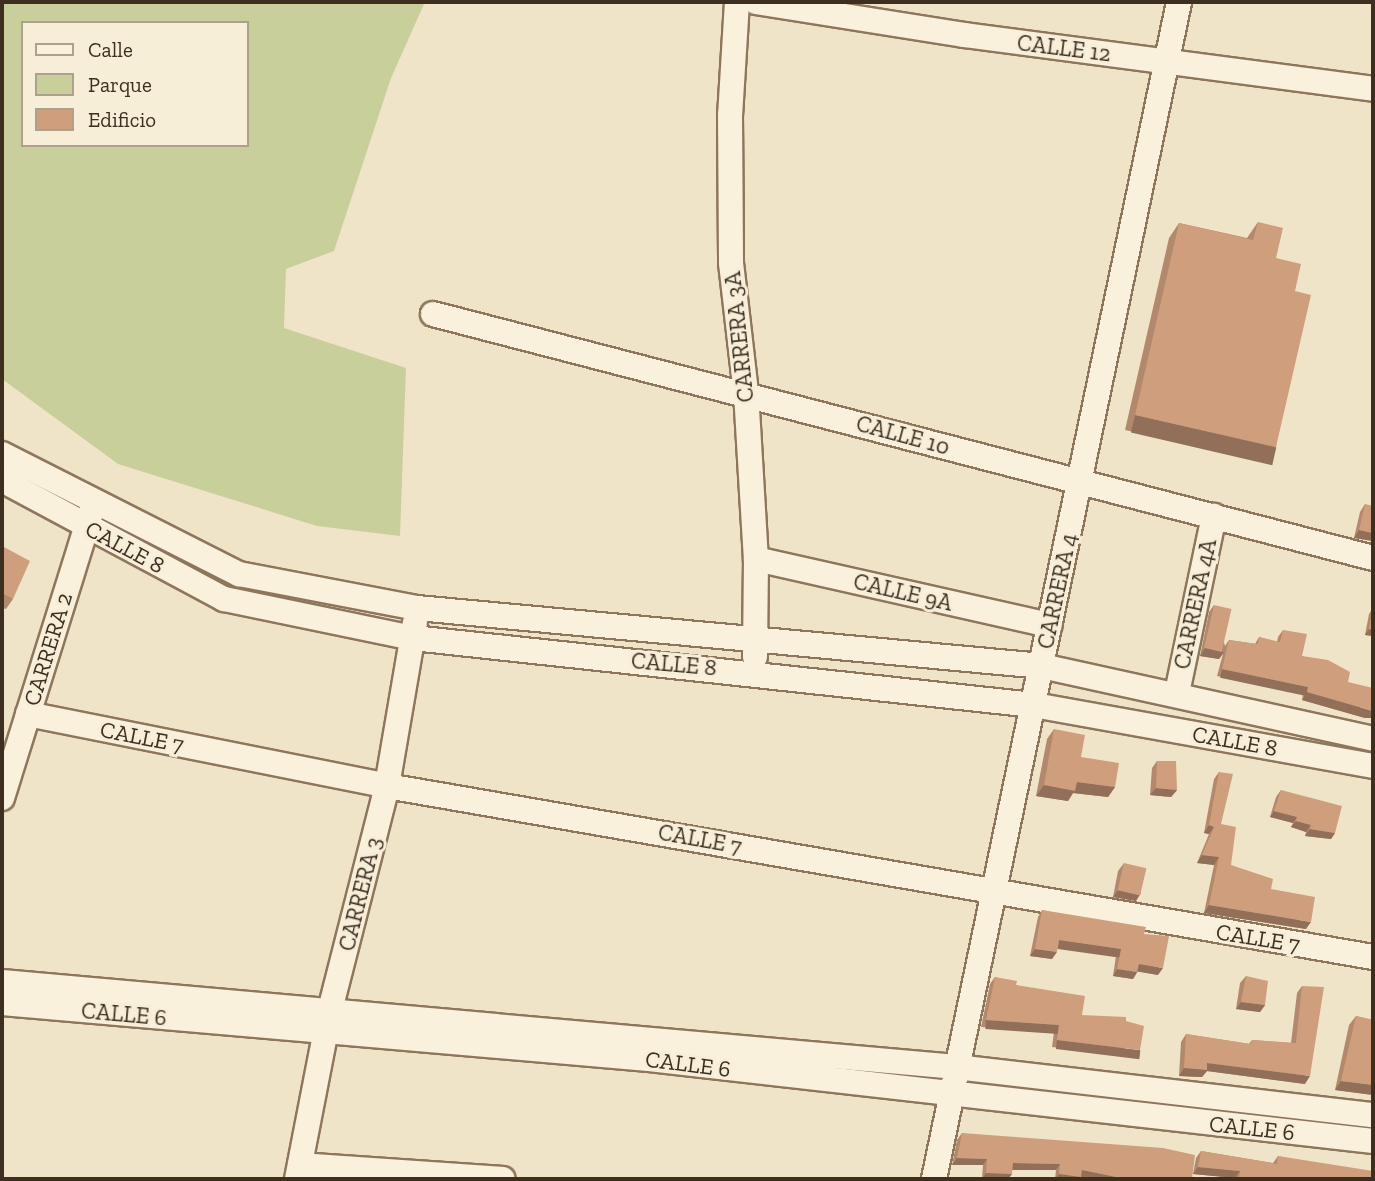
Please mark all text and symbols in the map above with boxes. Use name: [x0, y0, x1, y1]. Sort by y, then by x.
legend: [21, 21, 248, 147]
street label: CALLE 12: [1016, 29, 1112, 67]
text: Calle: [88, 37, 133, 62]
text: Parque: [88, 72, 152, 97]
text: Edificio: [88, 107, 156, 132]
street label: CARRERA 3A: [718, 270, 760, 404]
street label: CALLE 10: [853, 409, 953, 461]
street label: CALLE 8: [81, 515, 169, 579]
street label: CARRERA 4: [1031, 530, 1083, 652]
street label: CARRERA 4A: [1168, 536, 1222, 672]
street label: CALLE 9A: [851, 567, 955, 617]
street label: CARRERA 2: [18, 589, 78, 709]
street label: CALLE 8: [630, 647, 718, 681]
street label: CALLE 7: [98, 715, 186, 759]
street label: CALLE 8: [1190, 720, 1280, 762]
street label: CALLE 7: [656, 818, 744, 860]
street label: CARRERA 3: [332, 834, 388, 954]
street label: CALLE 7: [1214, 918, 1302, 958]
street label: CALLE 6: [80, 997, 168, 1031]
street label: CALLE 6: [644, 1045, 732, 1083]
street label: CALLE 6: [1208, 1110, 1296, 1146]

